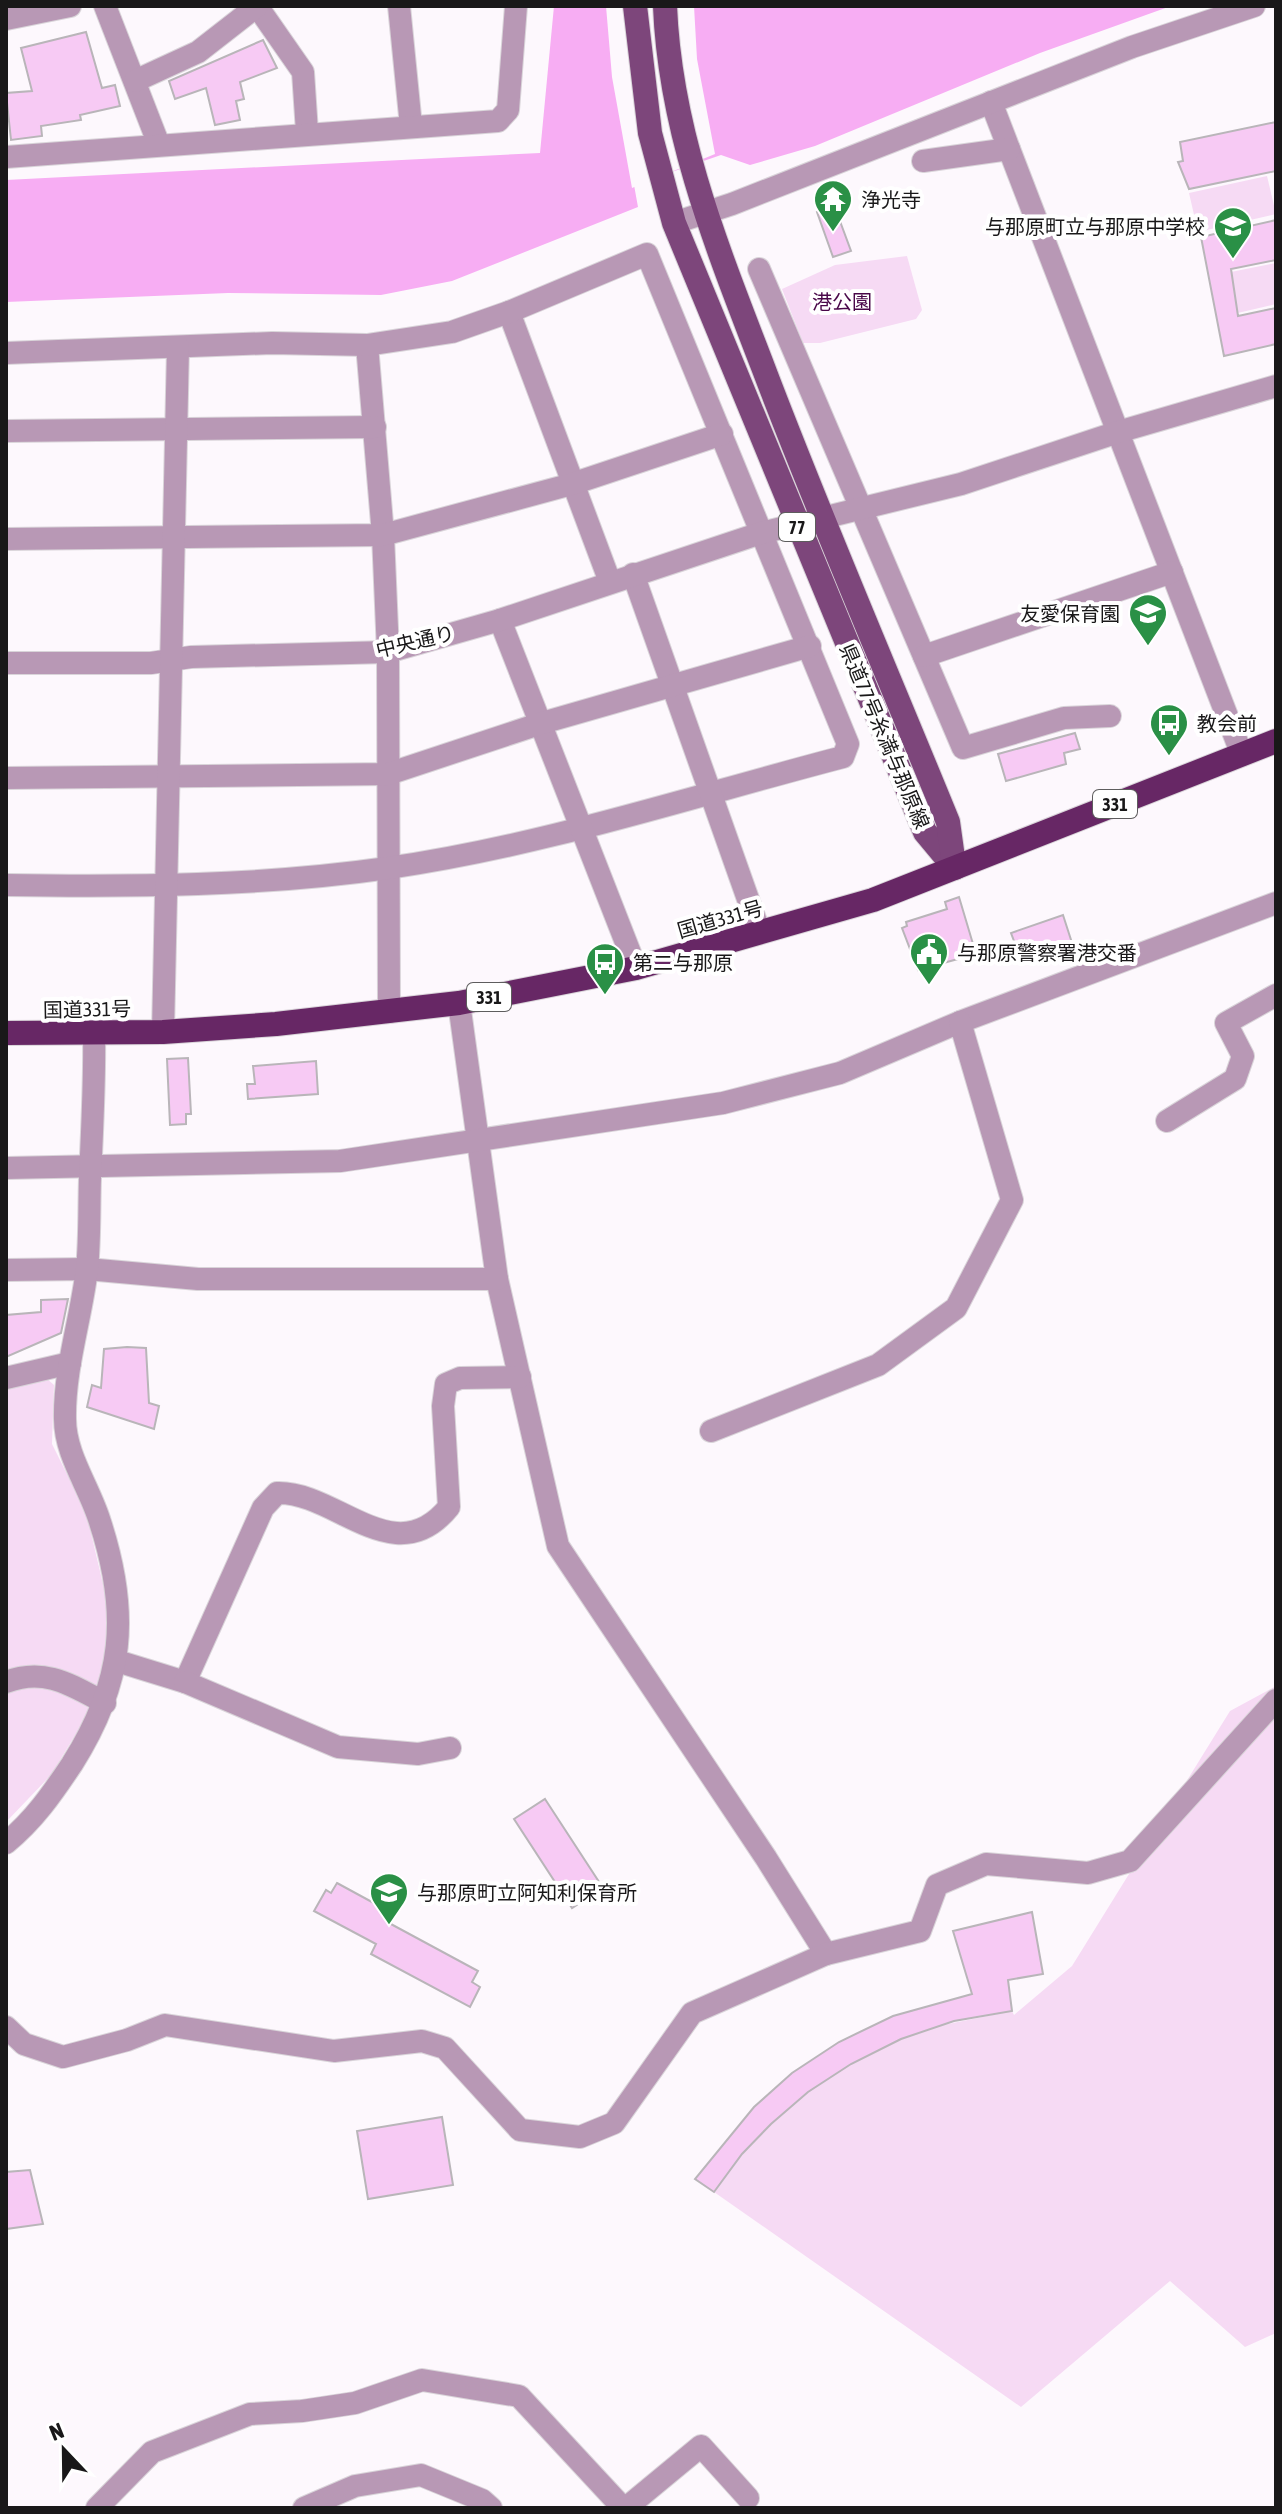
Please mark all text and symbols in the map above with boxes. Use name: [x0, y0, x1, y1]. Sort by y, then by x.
temple icon: 浄光寺: [812, 178, 854, 233]
place label: 浄光寺: [861, 188, 921, 211]
school or university icon: 与那原町立与那原中学校: [1212, 205, 1254, 260]
place label: 与那原町立与那原中学校: [985, 215, 1205, 238]
park label: 港公園: [812, 290, 872, 313]
road number: 77: [779, 513, 815, 541]
school or university icon: 友愛保育園: [1127, 592, 1169, 647]
place label: 友愛保育園: [1020, 602, 1120, 625]
street label: 中央通り: [373, 621, 457, 661]
street label: 県道77号糸満与那原線: [836, 640, 934, 832]
bus stop icon: 教会前: [1148, 702, 1190, 757]
place label: 教会前: [1197, 712, 1257, 735]
road number: 331: [1093, 790, 1137, 818]
street label: 国道331号: [674, 896, 766, 942]
public building icon: 与那原警察署港交番: [908, 931, 950, 986]
bus stop icon: 第二与那原: [584, 941, 626, 996]
place label: 与那原警察署港交番: [957, 941, 1137, 964]
place label: 第二与那原: [633, 951, 733, 974]
road number: 331: [467, 983, 511, 1011]
street label: 国道331号: [43, 997, 131, 1021]
school or university icon: 与那原町立阿知利保育所: [368, 1871, 410, 1926]
place label: 与那原町立阿知利保育所: [417, 1881, 637, 1904]
north arrow: [24, 2410, 104, 2490]
text: N: [46, 2417, 67, 2446]

